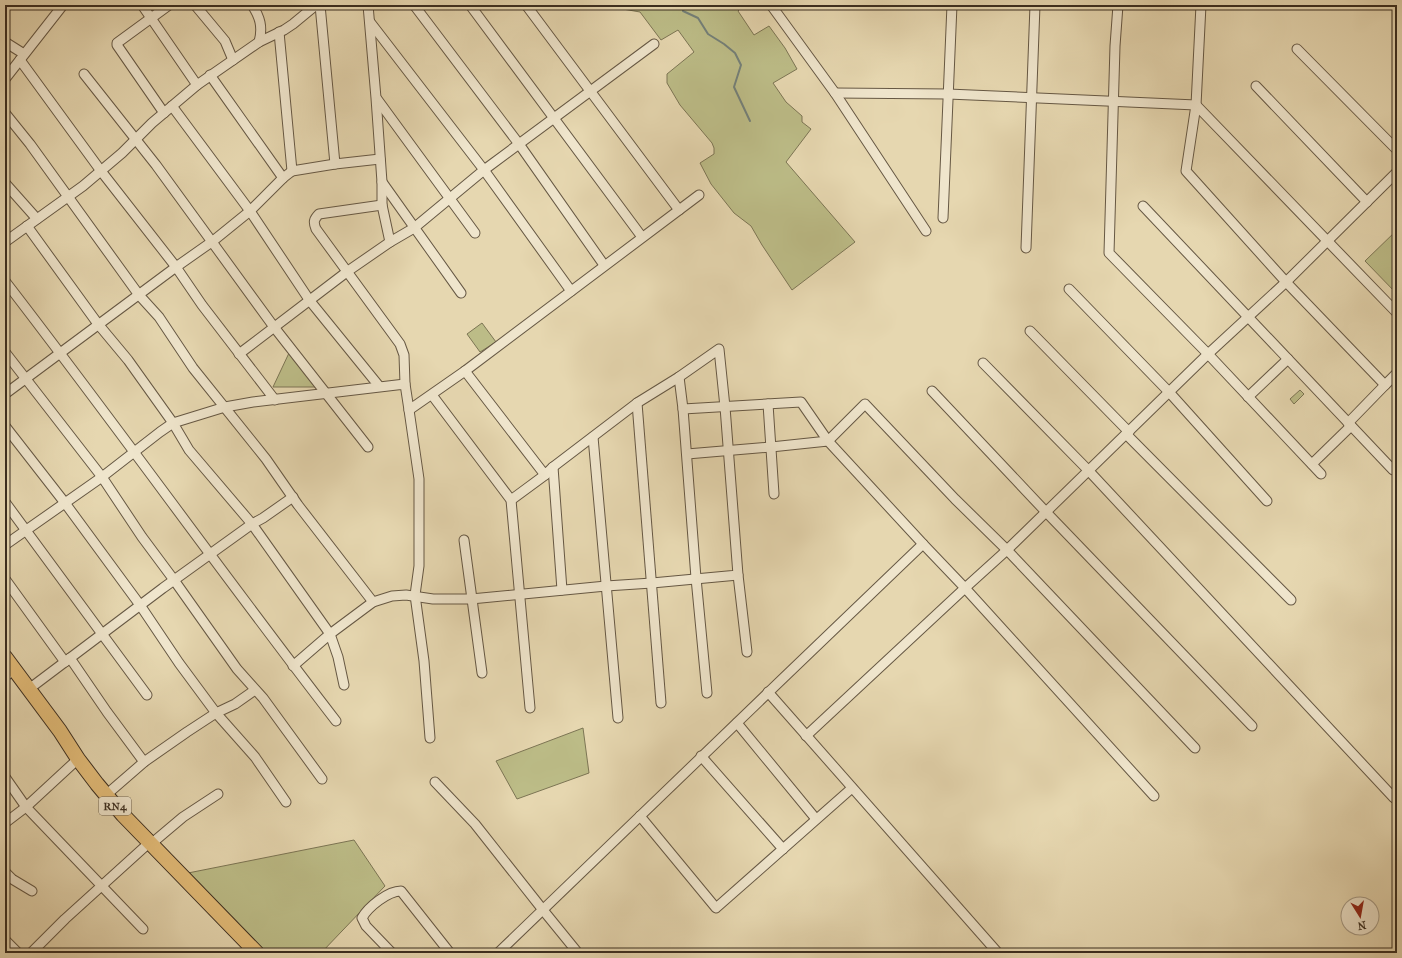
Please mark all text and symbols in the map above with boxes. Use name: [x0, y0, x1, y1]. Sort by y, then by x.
road number: RN4: [99, 797, 131, 815]
north arrow: [1340, 896, 1380, 936]
text: N: [1356, 918, 1367, 933]

